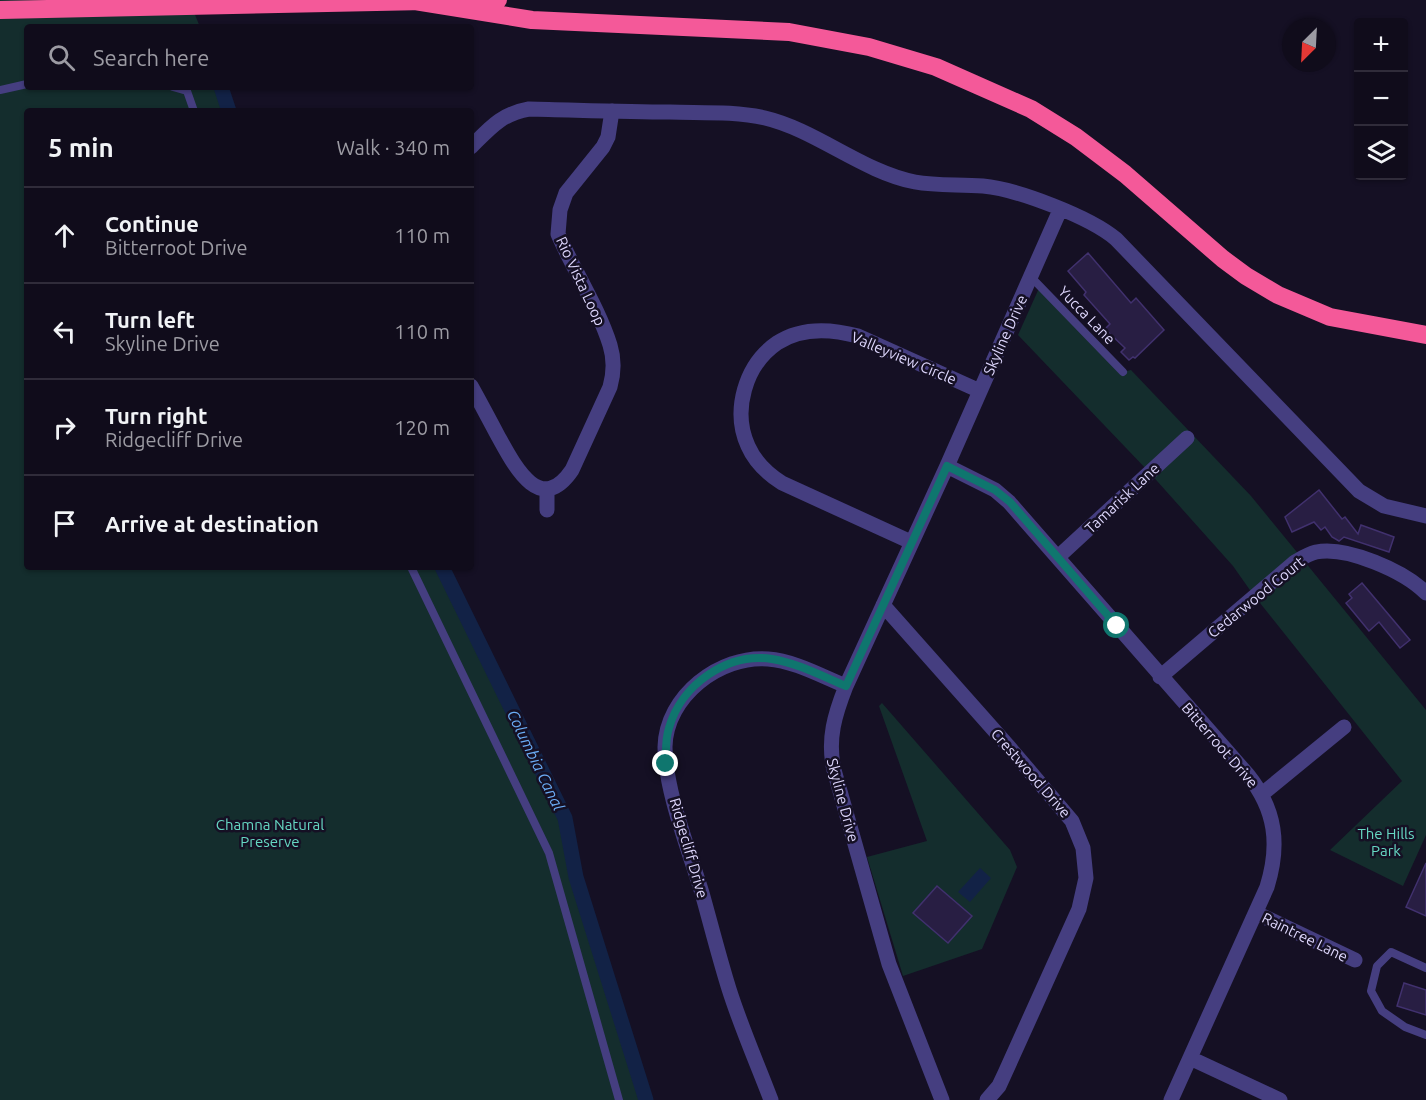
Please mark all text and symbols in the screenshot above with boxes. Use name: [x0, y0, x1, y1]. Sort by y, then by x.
north arrow: [1282, 18, 1336, 72]
map controls: [1354, 18, 1408, 180]
button: +: [1354, 18, 1408, 72]
search box: [24, 24, 474, 90]
icon: search: [45, 41, 78, 74]
text: Search here: [93, 45, 209, 70]
button: −: [1354, 72, 1408, 126]
button: layers: [1354, 126, 1408, 180]
text: 5 min: [48, 133, 114, 162]
text: Walk · 340 m: [337, 136, 450, 159]
text: Continue: [105, 211, 199, 236]
icon: ahead: [48, 219, 81, 252]
text: 110 m: [394, 224, 450, 247]
street label: Rio Vista Loop: [553, 234, 609, 328]
text: Bitterroot Drive: [105, 236, 248, 259]
street label: Yucca Lane: [1055, 282, 1119, 348]
street label: Skyline Drive: [980, 292, 1030, 378]
text: Turn left: [105, 307, 195, 332]
icon: left: [48, 315, 81, 348]
text: 110 m: [394, 320, 450, 343]
street label: Valleyview Circle: [849, 328, 959, 388]
text: Skyline Drive: [105, 332, 220, 355]
text: Turn right: [105, 403, 207, 428]
icon: right: [48, 411, 81, 444]
text: 120 m: [394, 416, 450, 439]
text: Ridgecliff Drive: [105, 428, 243, 451]
street label: Tamarisk Lane: [1081, 459, 1163, 537]
icon: arrive: [48, 507, 81, 540]
text: Arrive at destination: [105, 511, 319, 536]
street label: Cedarwood Court: [1204, 553, 1308, 641]
route start: [1103, 612, 1129, 638]
street label: Bitterroot Drive: [1179, 699, 1261, 791]
water label: Columbia Canal: [504, 707, 568, 814]
street label: Crestwood Drive: [988, 725, 1074, 821]
route end: [652, 750, 678, 776]
street label: Skyline Drive: [824, 756, 862, 844]
street label: Ridgecliff Drive: [667, 796, 711, 900]
park label: Chamna Natural Preserve: [216, 816, 324, 850]
park label: The Hills Park: [1357, 825, 1415, 859]
street label: Raintree Lane: [1259, 909, 1351, 965]

